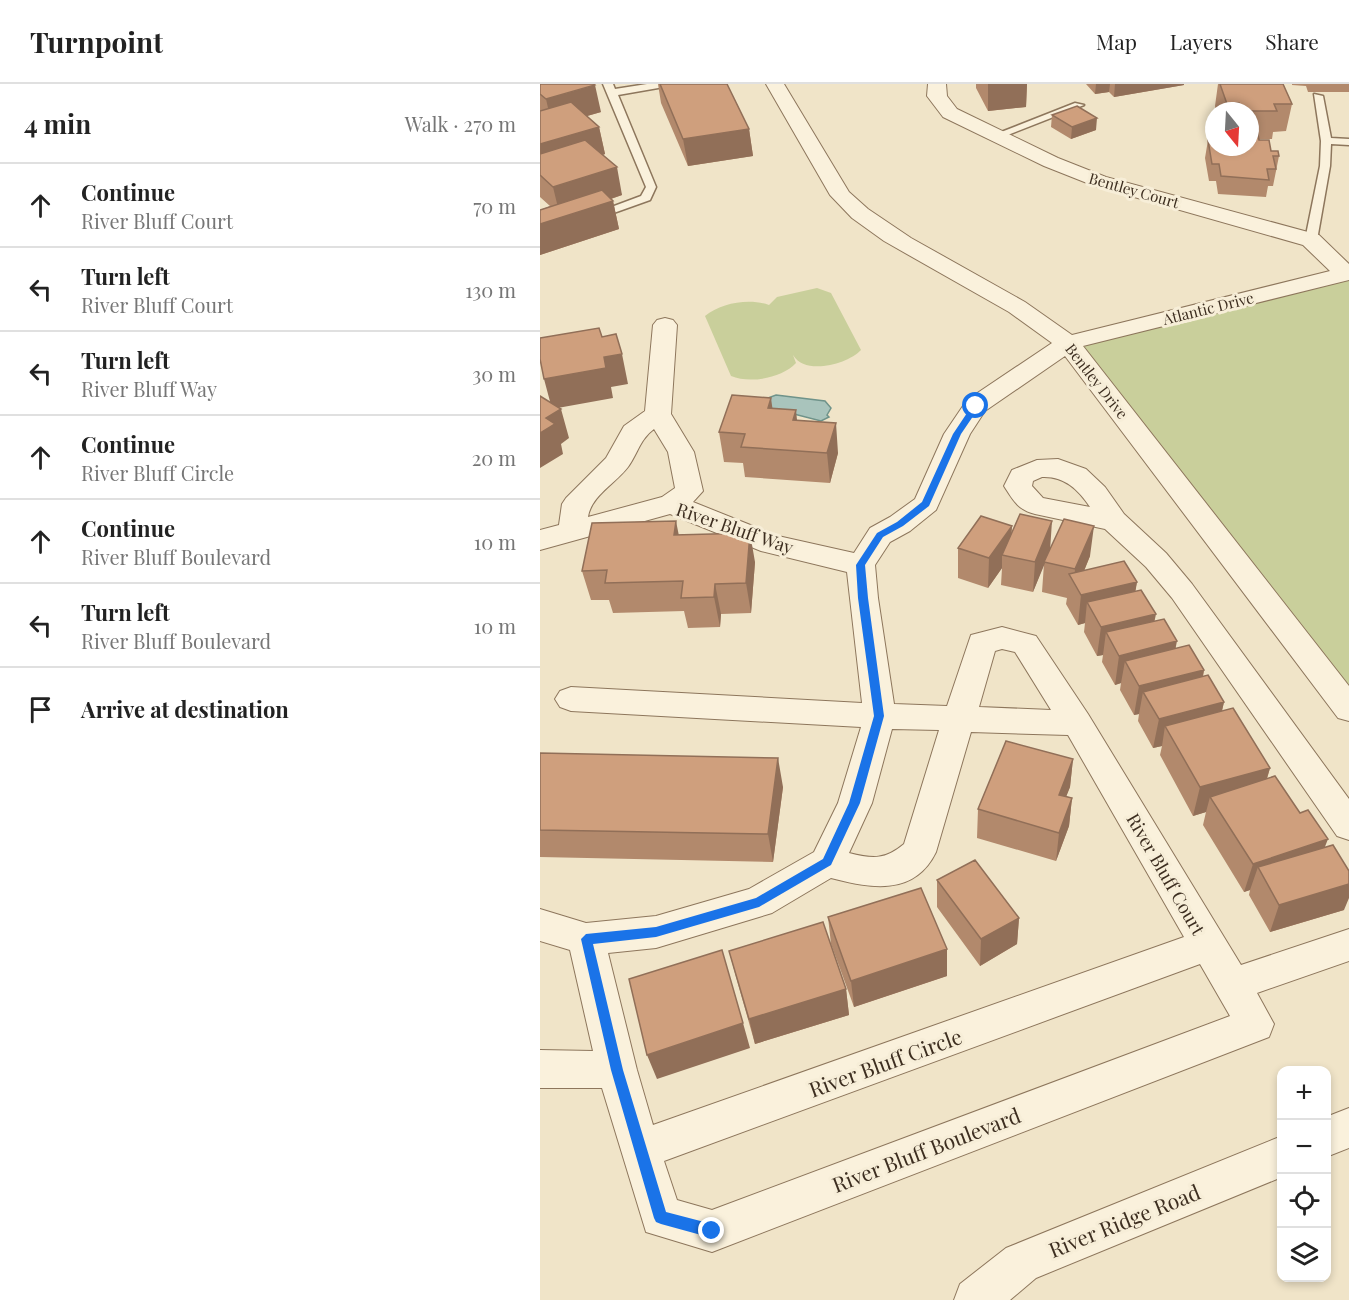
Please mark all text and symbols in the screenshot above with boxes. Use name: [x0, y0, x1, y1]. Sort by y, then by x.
text: Turnpoint: [30, 23, 163, 60]
text: Map: [1096, 27, 1137, 55]
text: Layers: [1170, 27, 1232, 55]
text: Share: [1265, 27, 1319, 55]
north arrow: [1205, 102, 1259, 156]
text: 4 min: [24, 106, 91, 141]
text: Walk · 270 m: [405, 110, 516, 137]
street label: Bentley Court: [1087, 168, 1182, 213]
text: Continue: [81, 177, 175, 207]
icon: ahead: [24, 189, 57, 222]
text: 70 m: [473, 192, 516, 219]
text: River Bluff Court: [81, 207, 233, 234]
text: Turn left: [81, 261, 170, 291]
icon: left: [24, 273, 57, 306]
text: 130 m: [465, 276, 516, 303]
street label: Atlantic Drive: [1160, 287, 1256, 329]
text: River Bluff Court: [81, 291, 233, 318]
street label: Bentley Drive: [1061, 339, 1133, 423]
text: Turn left: [81, 345, 170, 375]
icon: left: [24, 357, 57, 390]
text: 30 m: [472, 360, 516, 387]
text: River Bluff Way: [81, 375, 217, 402]
route start: [962, 392, 988, 418]
text: Continue: [81, 429, 175, 459]
icon: ahead: [24, 441, 57, 474]
text: 20 m: [472, 444, 516, 471]
text: River Bluff Circle: [81, 459, 234, 486]
street label: River Bluff Way: [673, 497, 797, 559]
text: Continue: [81, 513, 175, 543]
icon: ahead: [24, 525, 57, 558]
text: 10 m: [474, 528, 516, 555]
text: River Bluff Boulevard: [81, 543, 271, 570]
text: Turn left: [81, 597, 170, 627]
icon: left: [24, 609, 57, 642]
text: 10 m: [474, 612, 516, 639]
text: River Bluff Boulevard: [81, 627, 271, 654]
icon: arrive: [24, 693, 57, 726]
text: Arrive at destination: [81, 694, 289, 724]
street label: River Bluff Court: [1121, 809, 1211, 940]
street label: River Bluff Circle: [805, 1021, 965, 1103]
map controls: [1277, 1066, 1331, 1282]
button: +: [1277, 1066, 1331, 1120]
street label: River Bluff Boulevard: [828, 1100, 1024, 1198]
button: −: [1277, 1120, 1331, 1174]
button: locate: [1277, 1174, 1331, 1228]
street label: River Ridge Road: [1044, 1177, 1204, 1263]
route end: [698, 1217, 724, 1243]
button: layers: [1277, 1228, 1331, 1282]

